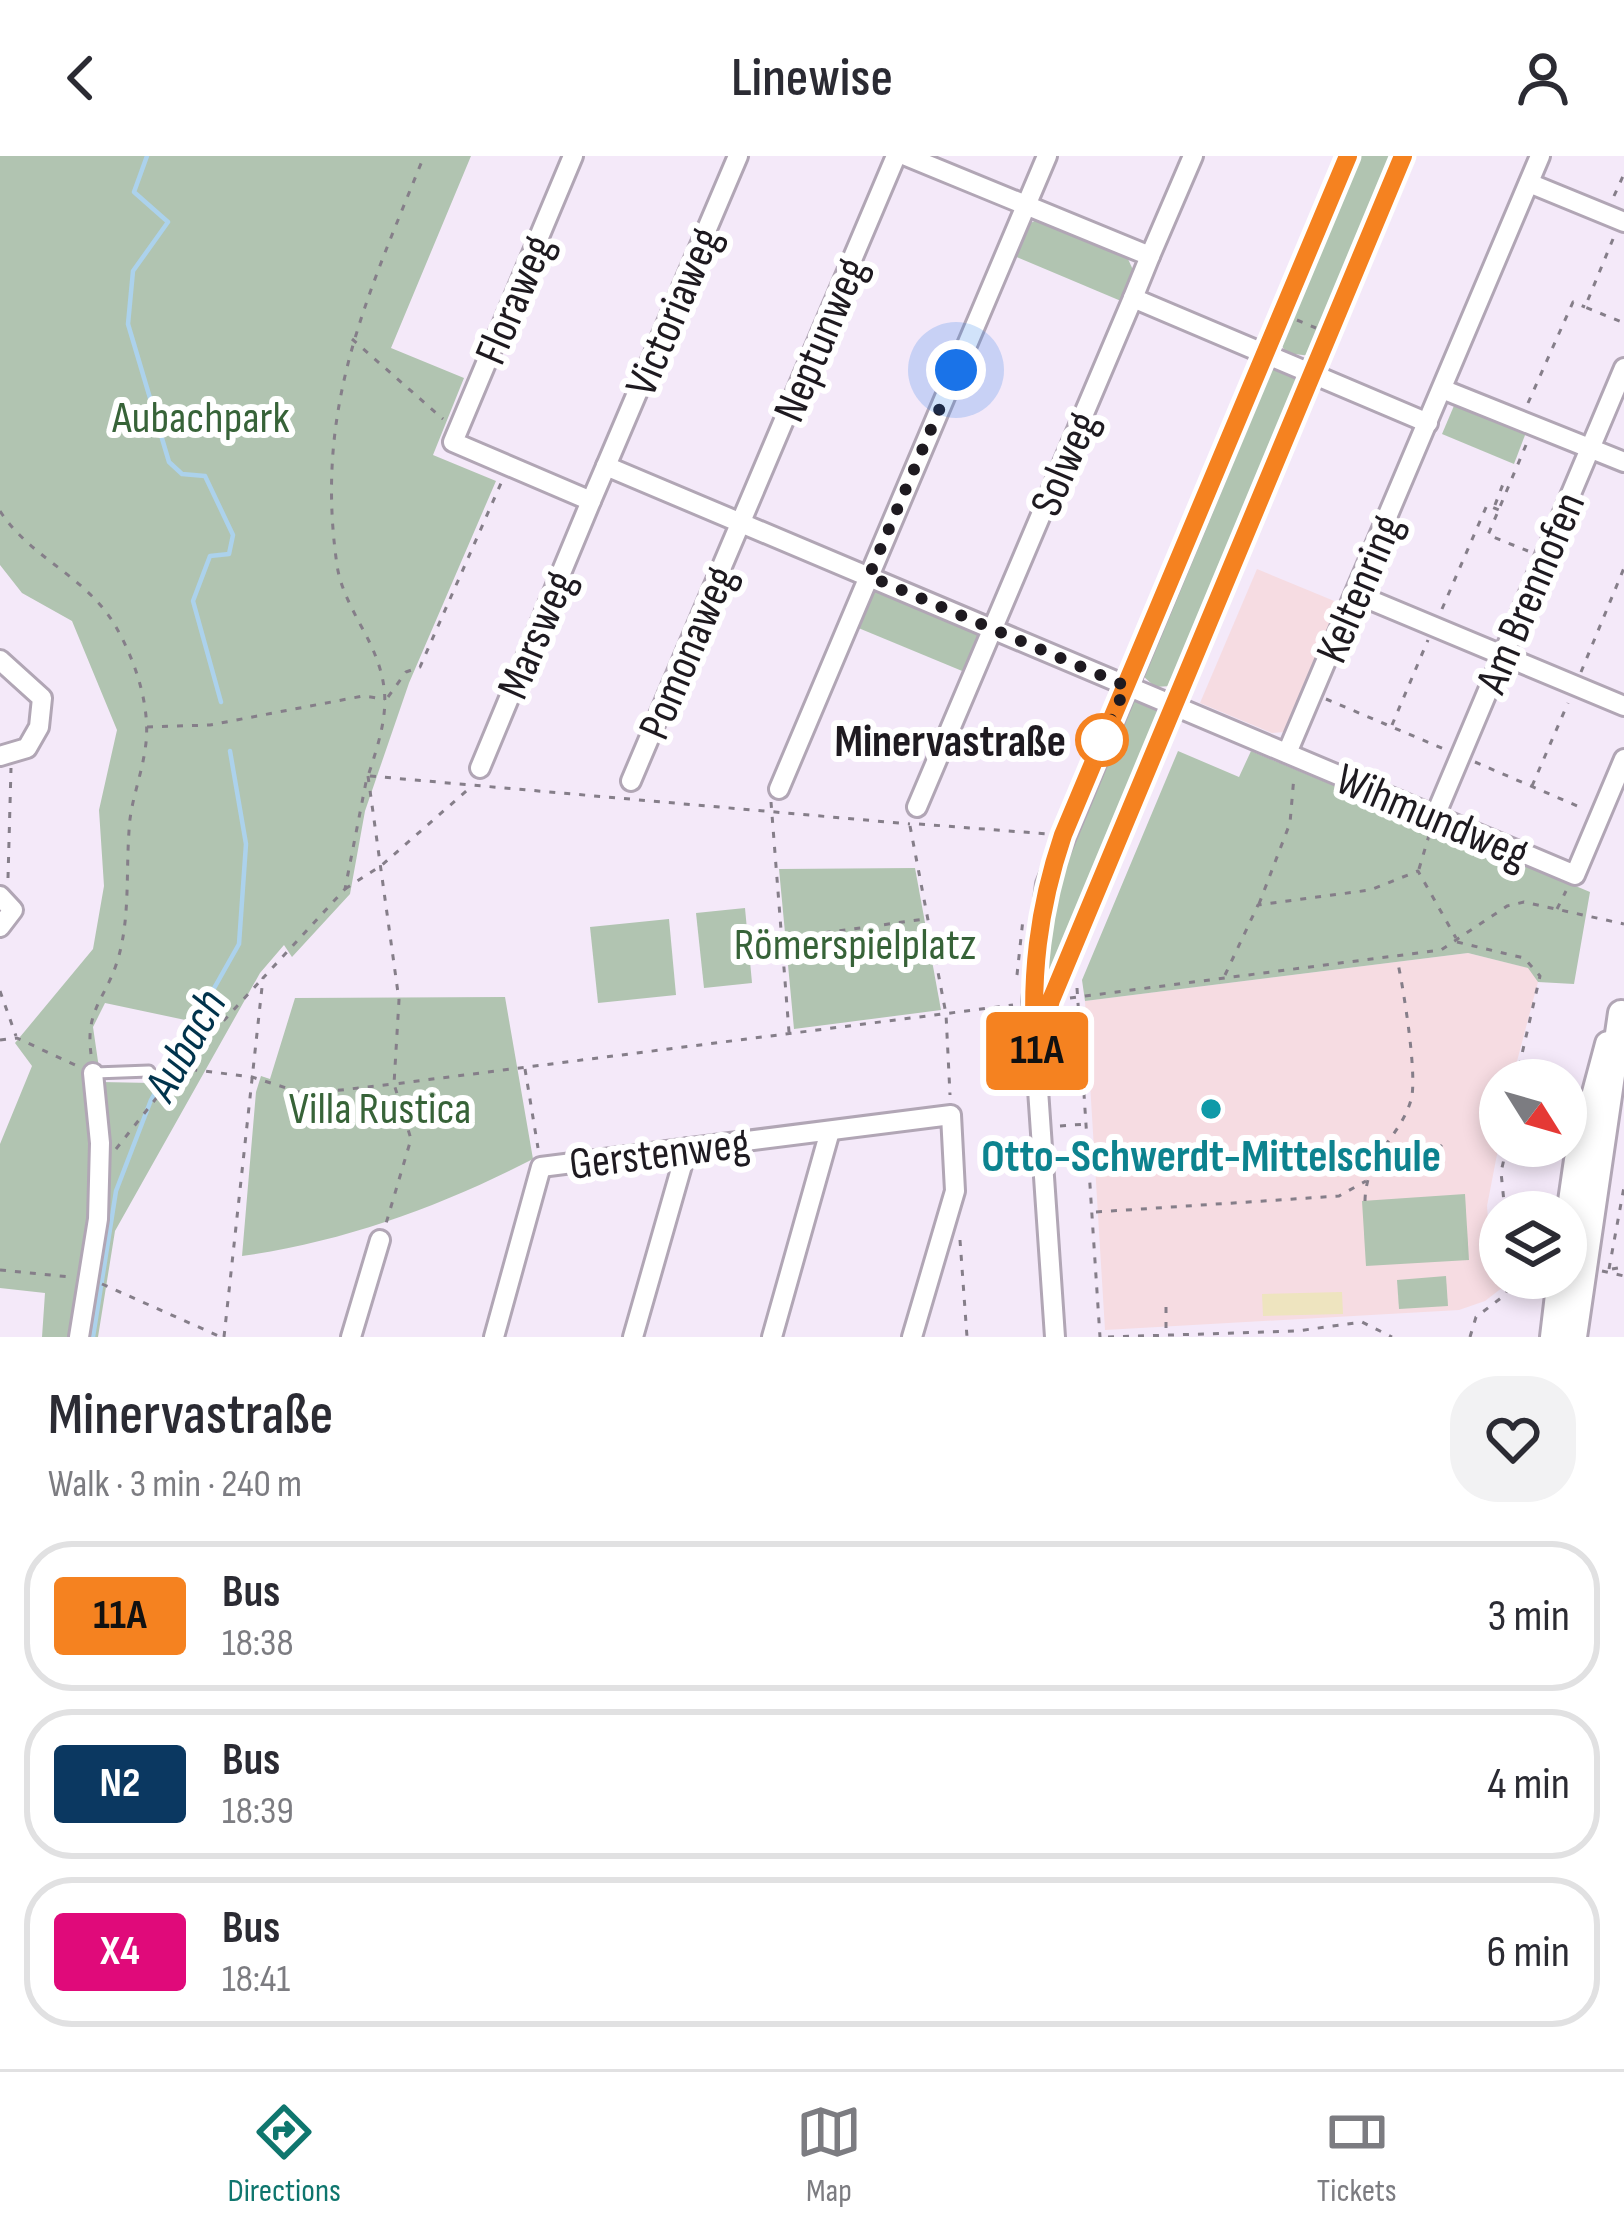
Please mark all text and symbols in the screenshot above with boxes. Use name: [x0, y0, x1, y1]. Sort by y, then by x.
icon: back: [48, 45, 114, 111]
icon: person: [1510, 45, 1576, 111]
text: Linewise: [731, 46, 893, 111]
street label: Victoriaweg: [614, 219, 734, 405]
street label: Floraweg: [464, 227, 567, 373]
street label: Neptunweg: [762, 250, 880, 430]
your location: [926, 340, 986, 400]
park label: Aubachpark: [111, 391, 290, 446]
street label: Solweg: [1019, 404, 1112, 524]
street label: Am Brennofen: [1464, 484, 1598, 703]
street label: Keltenring: [1305, 507, 1416, 671]
street label: Pomonaweg: [627, 558, 749, 748]
street label: Marsweg: [486, 563, 589, 707]
place label: Minervastraße: [834, 715, 1066, 770]
marker: Minervastraße: [1077, 715, 1127, 765]
street label: Wihmundweg: [1327, 752, 1537, 882]
park label: Römerspielplatz: [734, 918, 976, 973]
water label: Aubach: [132, 980, 240, 1112]
line badge: 11A: [968, 1012, 1106, 1090]
text: 11A: [1010, 1025, 1064, 1076]
north arrow: [1479, 1059, 1587, 1167]
map controls: [1479, 1059, 1587, 1299]
park label: Villa Rustica: [289, 1082, 471, 1137]
marker: Otto-Schwerdt-Mittelschule: [1198, 1096, 1224, 1122]
street label: Gerstenweg: [566, 1116, 752, 1193]
place label: Otto-Schwerdt-Mittelschule: [981, 1130, 1441, 1185]
button: layers: [1479, 1191, 1587, 1299]
button: heart: [1450, 1376, 1576, 1502]
text: Minervastraße: [48, 1382, 333, 1450]
text: Walk · 3 min · 240 m: [48, 1461, 302, 1508]
text: Bus: [222, 1565, 280, 1620]
text: 3 min: [1487, 1589, 1570, 1644]
text: 11A: [93, 1590, 147, 1641]
text: 18:38: [222, 1620, 294, 1667]
text: Bus: [222, 1733, 280, 1788]
text: 4 min: [1488, 1757, 1570, 1812]
text: N2: [100, 1758, 140, 1809]
text: 18:39: [222, 1788, 294, 1835]
text: Bus: [222, 1901, 280, 1956]
text: 6 min: [1487, 1925, 1570, 1980]
text: X4: [100, 1926, 140, 1977]
text: 18:41: [222, 1956, 290, 2003]
tab: Directions: [227, 2099, 341, 2211]
tab: Map: [796, 2099, 862, 2211]
tab: Tickets: [1317, 2099, 1397, 2211]

